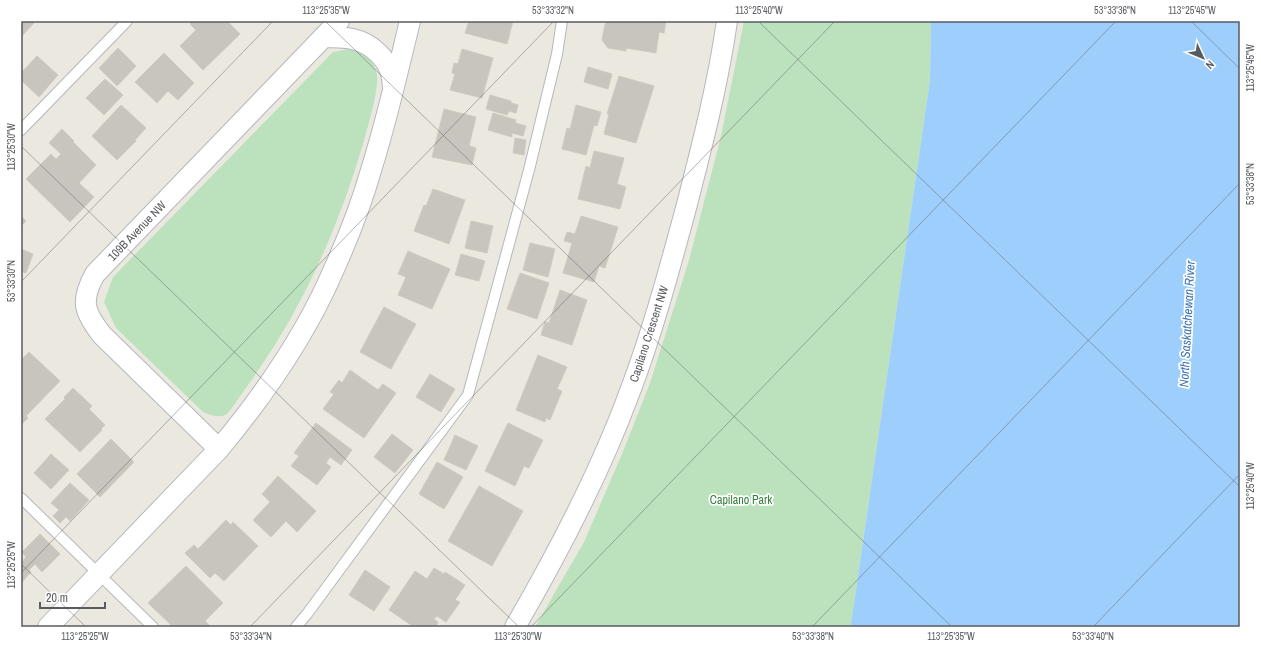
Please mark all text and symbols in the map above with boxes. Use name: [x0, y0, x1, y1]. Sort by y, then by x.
text: 113°25'35"W: [302, 4, 350, 17]
text: 53°33'32"N: [532, 4, 574, 17]
text: 113°25'40"W: [735, 4, 783, 17]
text: 53°33'36"N: [1094, 4, 1136, 17]
text: 113°25'45"W: [1168, 4, 1216, 17]
north arrow: [1183, 38, 1223, 78]
text: 113°25'45"W: [1244, 44, 1257, 92]
text: N: [1203, 58, 1217, 72]
text: 113°25'30"W: [5, 123, 18, 171]
text: 53°33'38"N: [1244, 163, 1257, 205]
street label: 109B Avenue NW: [104, 197, 170, 264]
text: 53°33'30"N: [5, 260, 18, 302]
water label: North Saskatchewan River: [1175, 260, 1199, 388]
street label: Capilano Crescent NW: [626, 283, 672, 384]
text: 113°25'40"W: [1244, 462, 1257, 510]
park label: Capilano Park: [710, 492, 772, 508]
text: 113°25'25"W: [5, 541, 18, 589]
scale bar: [40, 584, 105, 610]
text: 20 m: [46, 590, 68, 606]
text: 113°25'25"W: [61, 630, 109, 643]
text: 53°33'34"N: [230, 630, 272, 643]
text: 113°25'30"W: [494, 630, 542, 643]
text: 53°33'38"N: [792, 630, 834, 643]
text: 113°25'35"W: [927, 630, 975, 643]
text: 53°33'40"N: [1072, 630, 1114, 643]

